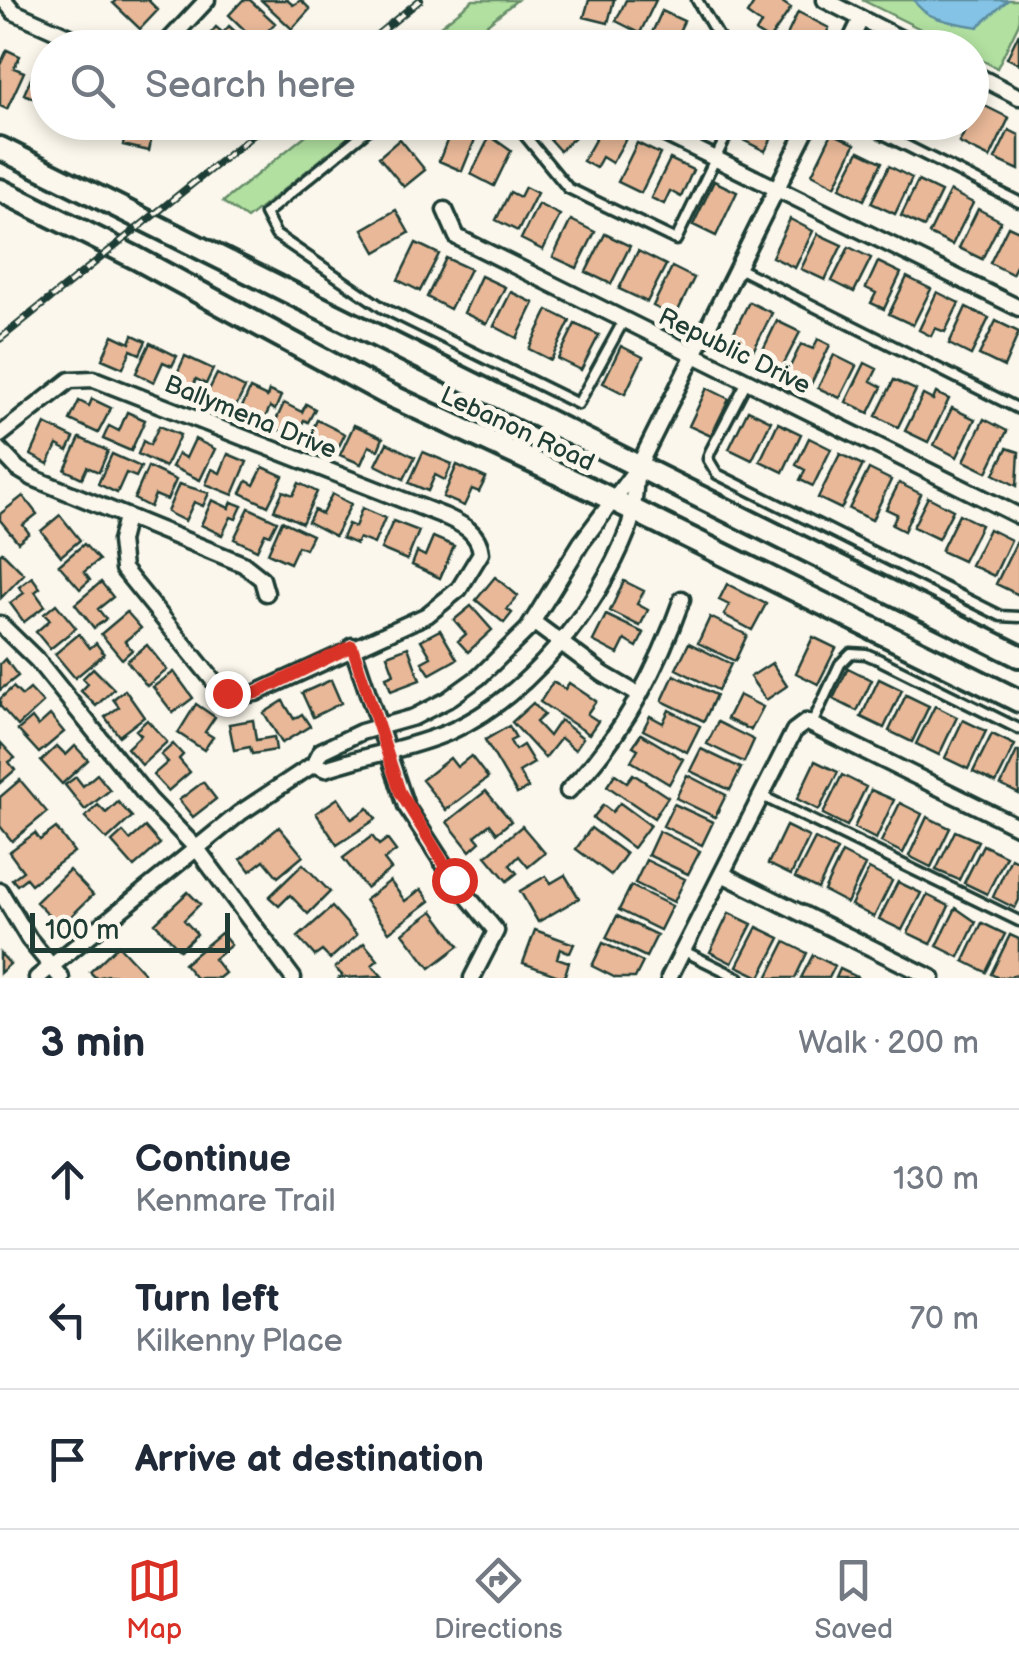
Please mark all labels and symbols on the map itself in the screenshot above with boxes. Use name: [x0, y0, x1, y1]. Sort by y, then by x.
street label: Republic Drive: [653, 301, 815, 402]
street label: Ballymena Drive: [160, 369, 341, 466]
street label: Lebanon Road: [435, 380, 599, 479]
route end: [205, 671, 251, 717]
route start: [432, 858, 478, 904]
scale bar: [30, 908, 230, 953]

